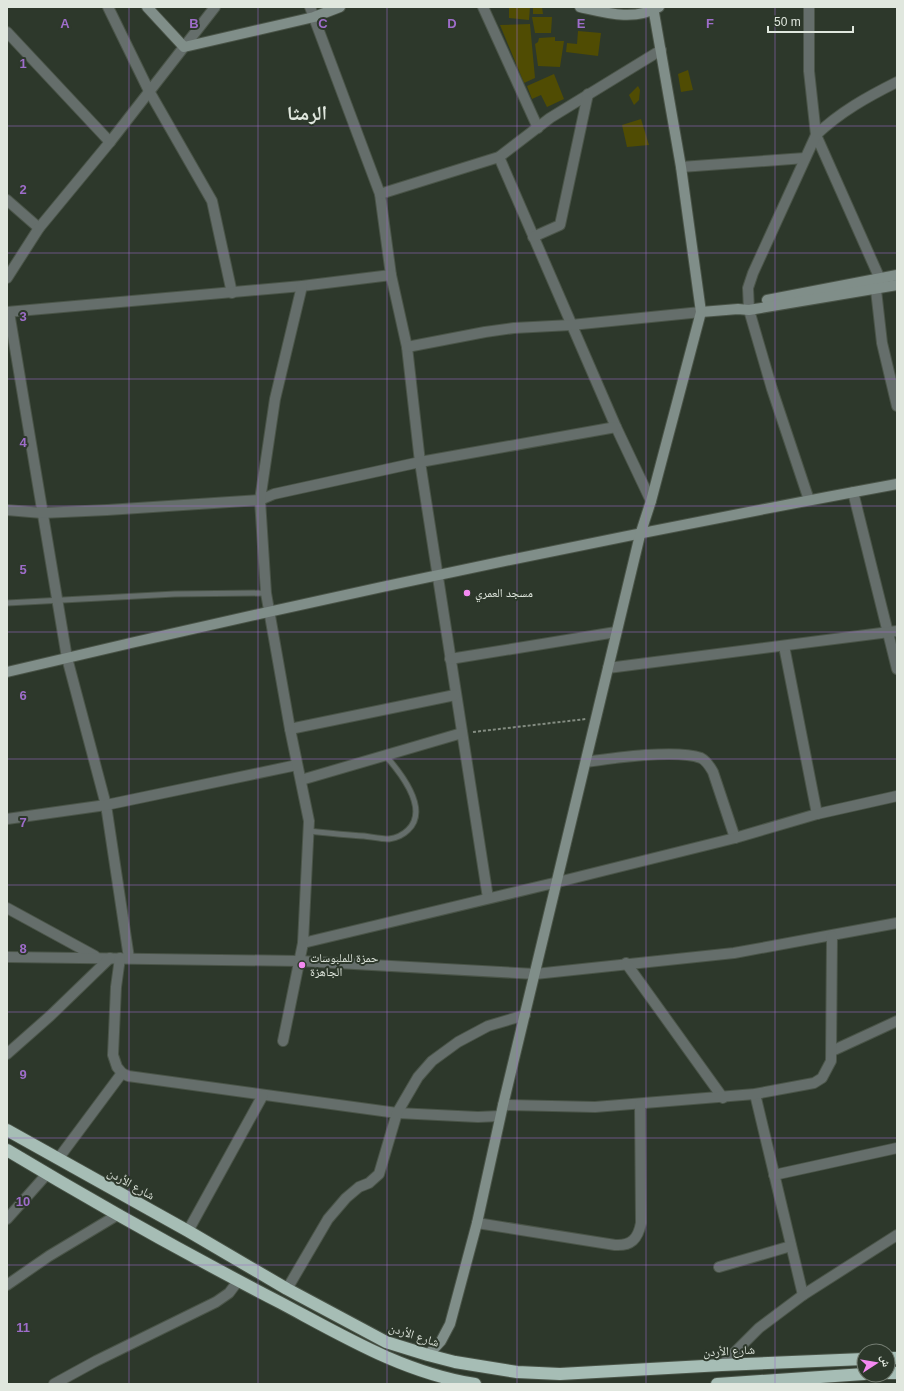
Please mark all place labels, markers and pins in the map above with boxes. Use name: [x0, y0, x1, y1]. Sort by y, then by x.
place label: مسجد العمري: [475, 586, 533, 603]
marker: مسجد العمري: [462, 588, 472, 598]
place label: حمزة للملبوسات الجاهزة: [310, 951, 379, 979]
marker: حمزة للملبوسات الجاهزة: [297, 960, 307, 970]

